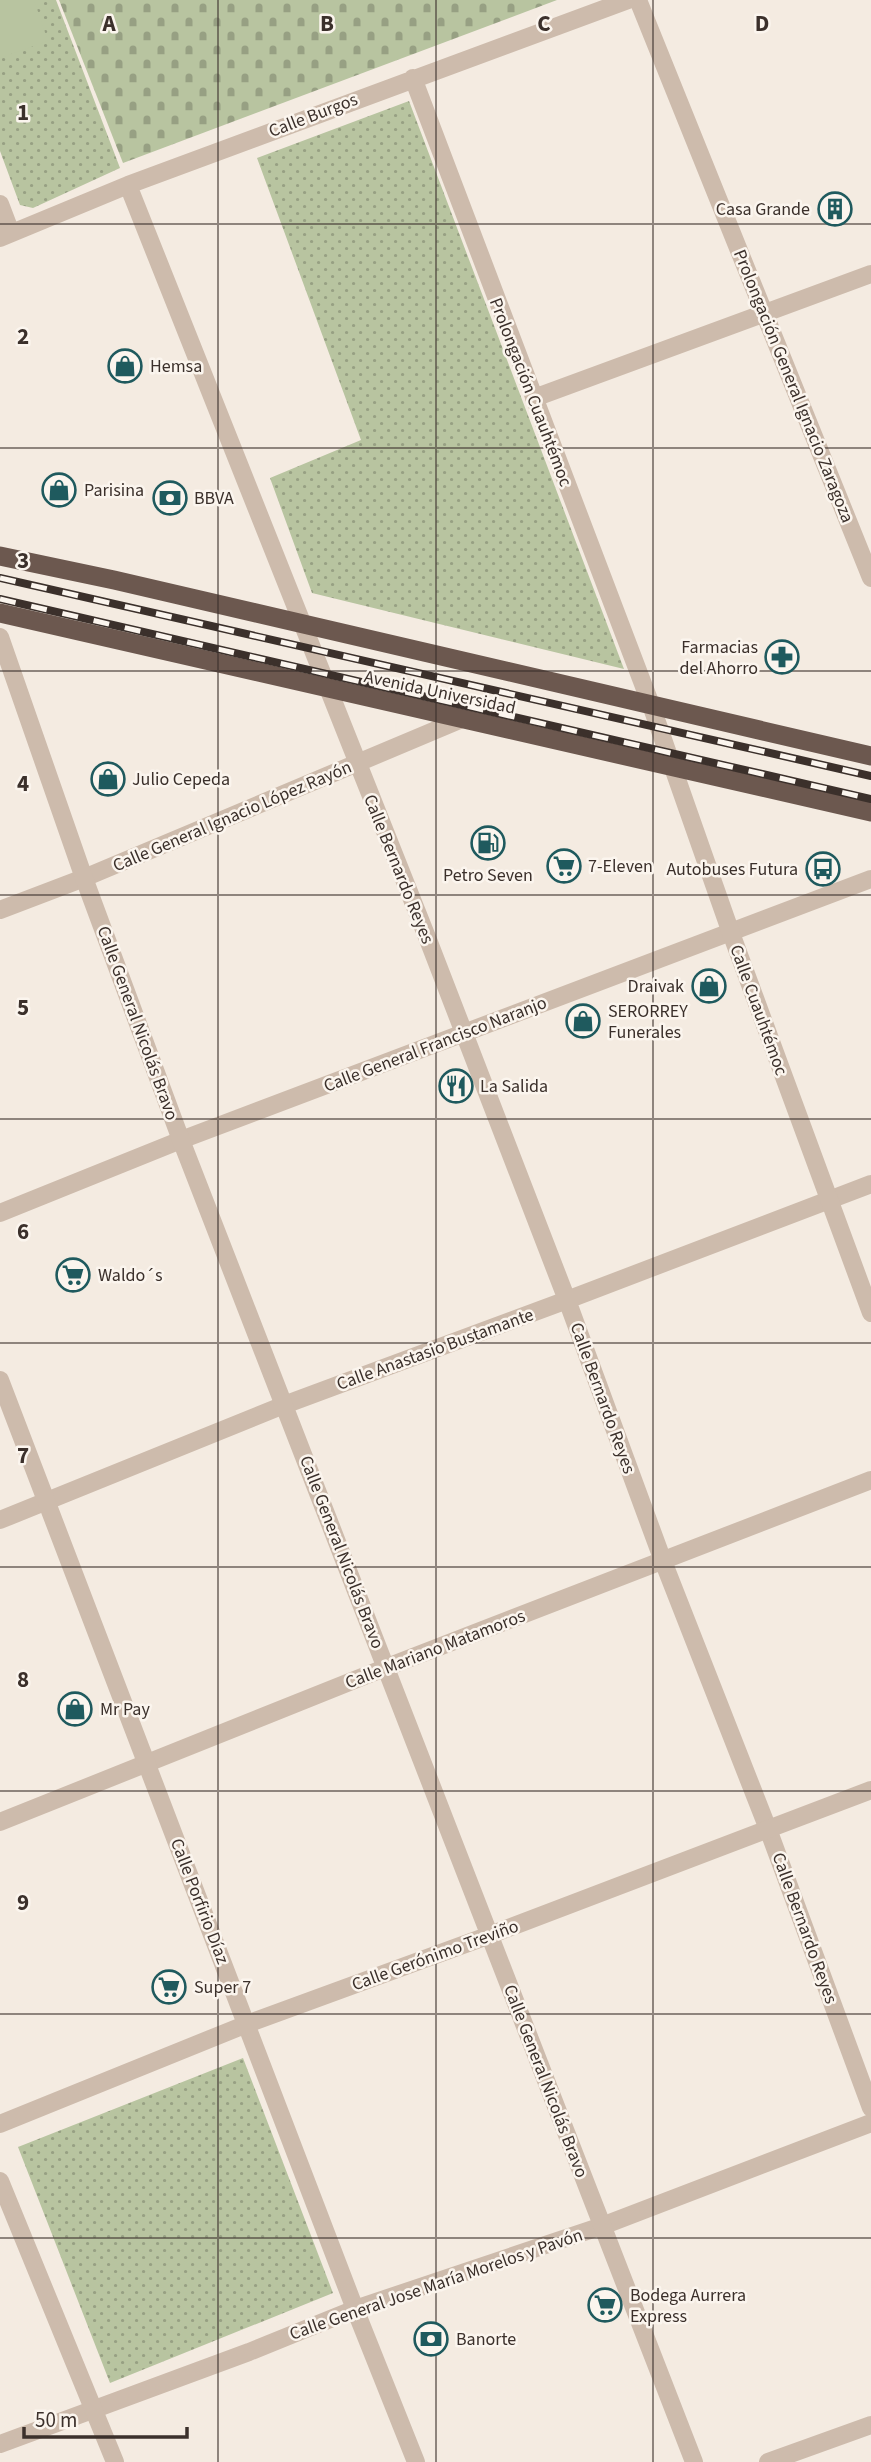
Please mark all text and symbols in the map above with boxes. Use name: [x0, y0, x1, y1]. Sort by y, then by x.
text: A: [101, 7, 116, 40]
text: B: [320, 7, 334, 40]
text: C: [537, 7, 551, 40]
text: D: [755, 7, 769, 40]
street label: Calle Burgos: [265, 87, 361, 144]
text: 1: [17, 96, 29, 129]
building icon: Casa Grande: [816, 190, 854, 228]
place label: Casa Grande: [716, 197, 810, 222]
street label: Prolongación General Ignacio Zaragoza: [727, 246, 860, 527]
street label: Prolongación Cuauhtémoc: [483, 294, 578, 490]
text: 2: [17, 320, 29, 353]
shop icon: Hemsa: [106, 347, 144, 385]
place label: Hemsa: [150, 354, 202, 379]
shop icon: Parisina: [40, 471, 78, 509]
place label: Parisina: [84, 478, 144, 503]
bank icon: BBVA: [151, 479, 189, 517]
place label: BBVA: [194, 486, 234, 511]
text: 3: [17, 544, 29, 577]
place label: Farmacias del Ahorro: [680, 635, 758, 681]
pharmacy icon: Farmacias del Ahorro: [763, 638, 801, 676]
street label: Avenida Universidad: [362, 664, 518, 721]
street label: Calle General Ignacio López Rayón: [109, 755, 356, 878]
shop icon: Julio Cepeda: [89, 760, 127, 798]
text: 4: [17, 767, 29, 800]
place label: Julio Cepeda: [132, 767, 230, 792]
street label: Calle Bernardo Reyes: [357, 791, 440, 948]
fuel station icon: Petro Seven: [469, 824, 507, 862]
supermarket icon: 7-Eleven: [545, 847, 583, 885]
bus stop icon: Autobuses Futura: [804, 850, 842, 888]
place label: 7-Eleven: [588, 854, 653, 879]
place label: Autobuses Futura: [666, 857, 798, 882]
place label: Petro Seven: [443, 863, 533, 888]
street label: Calle General Nicolás Bravo: [91, 923, 184, 1124]
street label: Calle Cuauhtémoc: [723, 941, 794, 1079]
shop icon: Draivak: [690, 967, 728, 1005]
place label: Draivak: [628, 974, 684, 999]
street label: Calle General Francisco Naranjo: [320, 990, 550, 1099]
text: 5: [17, 991, 29, 1024]
place label: SERORREY Funerales: [608, 999, 688, 1045]
shop icon: SERORREY Funerales: [564, 1002, 602, 1040]
restaurant icon: La Salida: [437, 1067, 475, 1105]
place label: La Salida: [480, 1074, 548, 1099]
text: 6: [17, 1215, 29, 1248]
supermarket icon: Waldo´s: [54, 1256, 92, 1294]
place label: Waldo´s: [98, 1263, 163, 1288]
street label: Calle Anastasio Bustamante: [333, 1302, 537, 1397]
street label: Calle Bernardo Reyes: [564, 1319, 641, 1477]
text: 7: [17, 1439, 29, 1472]
street label: Calle General Nicolás Bravo: [293, 1452, 390, 1652]
street label: Calle Mariano Matamoros: [342, 1604, 529, 1695]
text: 8: [17, 1663, 29, 1696]
shop icon: Mr Pay: [56, 1690, 94, 1728]
place label: Mr Pay: [100, 1697, 150, 1722]
street label: Calle Porfirio Díaz: [164, 1835, 235, 1968]
street label: Calle Bernardo Reyes: [766, 1849, 843, 2007]
text: 9: [17, 1886, 29, 1919]
street label: Calle Gerónimo Treviño: [348, 1914, 522, 1997]
supermarket icon: Super 7: [150, 1968, 188, 2006]
place label: Super 7: [194, 1975, 251, 2000]
street label: Calle General Nicolás Bravo: [497, 1981, 594, 2181]
street label: Calle General Jose María Morelos y Pavón: [286, 2222, 586, 2347]
place label: Bodega Aurrera Express: [630, 2283, 746, 2329]
supermarket icon: Bodega Aurrera Express: [586, 2286, 624, 2324]
bank icon: Banorte: [412, 2320, 450, 2358]
place label: Banorte: [456, 2327, 516, 2352]
scale bar: [24, 2396, 187, 2440]
text: 50 m: [35, 2405, 77, 2435]

